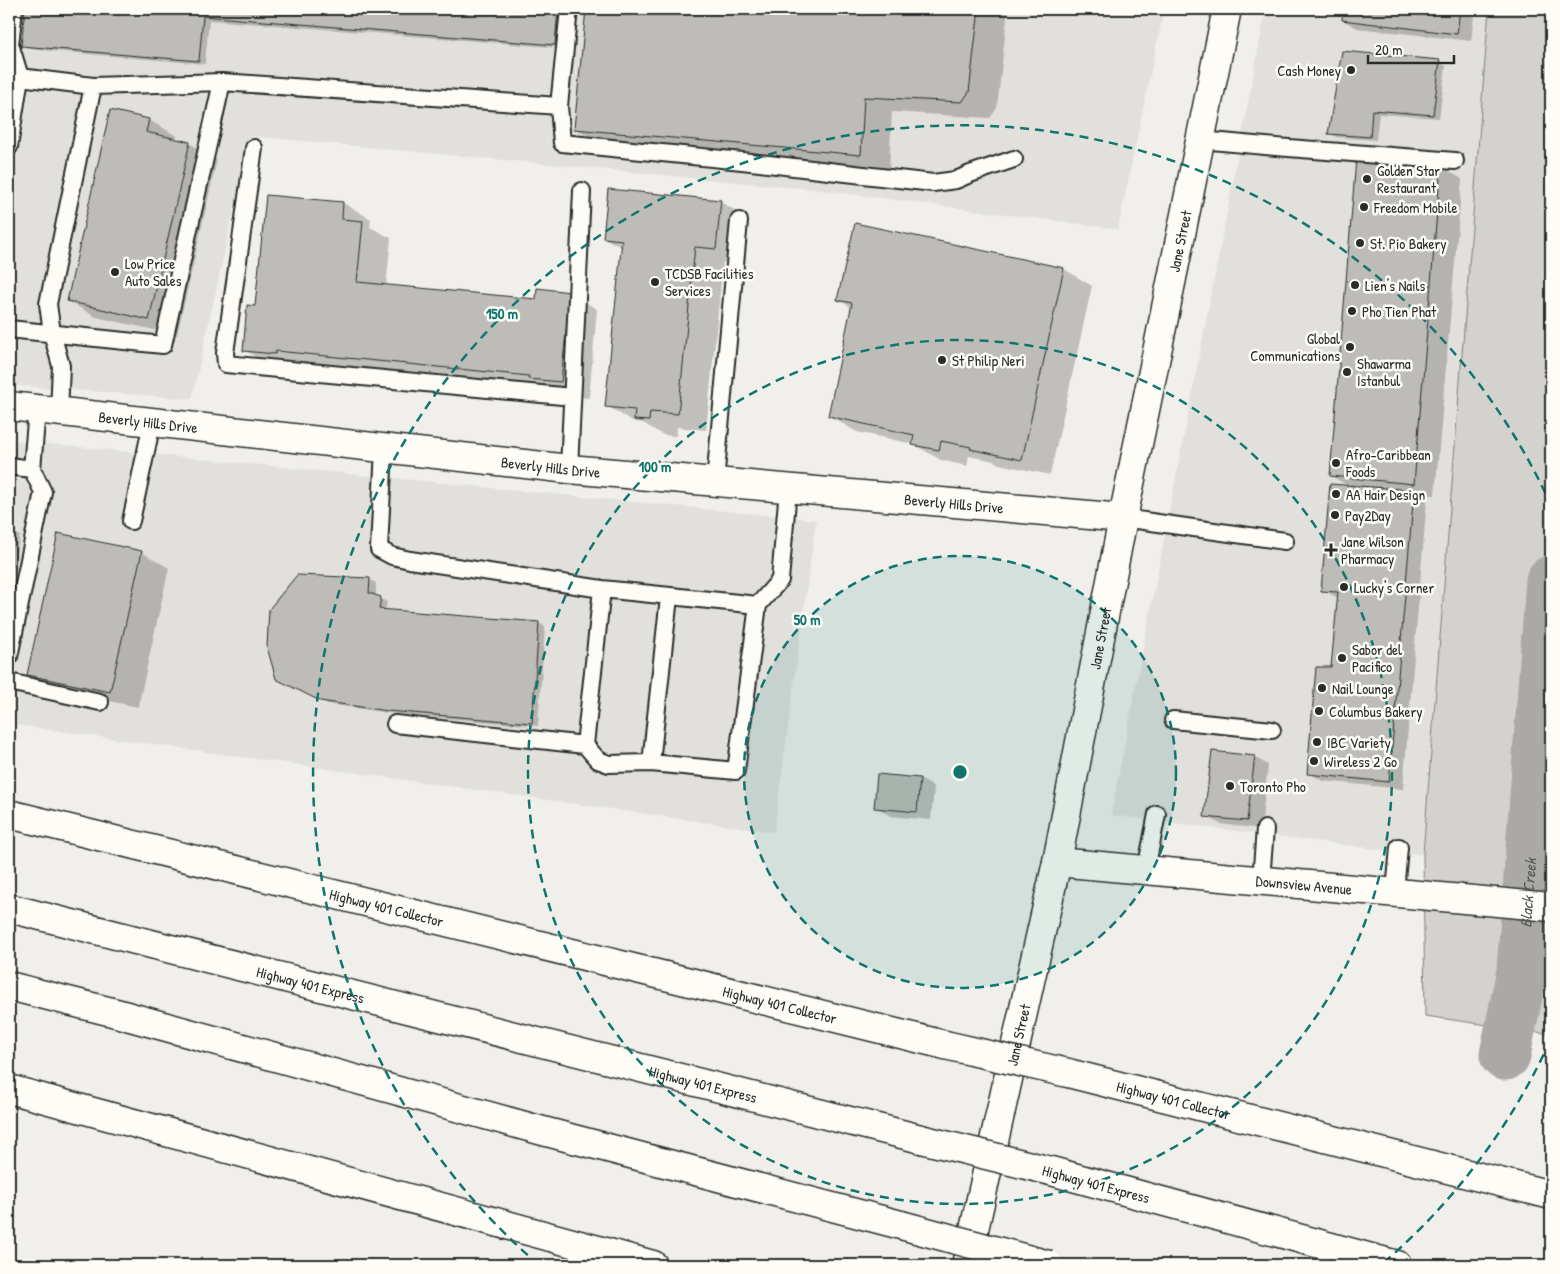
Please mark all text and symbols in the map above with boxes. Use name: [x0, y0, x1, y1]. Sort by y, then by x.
scale bar: [1368, 32, 1454, 64]
text: 20 m: [1375, 39, 1402, 60]
place label: Cash Money: [1277, 60, 1341, 81]
marker: Cash Money: [1345, 64, 1357, 76]
place label: Golden Star Restaurant: [1377, 160, 1440, 198]
marker: Golden Star Restaurant: [1361, 173, 1373, 185]
place label: Freedom Mobile: [1373, 197, 1457, 218]
marker: Freedom Mobile: [1358, 201, 1370, 213]
street label: Jane Street: [1163, 208, 1196, 274]
place label: St. Pio Bakery: [1370, 233, 1447, 254]
marker: St. Pio Bakery: [1354, 237, 1366, 249]
place label: Low Price Auto Sales: [125, 253, 182, 291]
place label: TCDSB Facilities Services: [665, 263, 754, 301]
marker: Low Price Auto Sales: [109, 266, 121, 278]
place label: Lien's Nails: [1365, 275, 1426, 296]
marker: TCDSB Facilities Services: [649, 276, 661, 288]
marker: Lien's Nails: [1349, 279, 1361, 291]
place label: Pho Tien Phat: [1362, 301, 1437, 322]
text: 150 m: [486, 303, 518, 324]
marker: Pho Tien Phat: [1346, 305, 1358, 317]
place label: Global Communications: [1250, 328, 1340, 366]
marker: Global Communications: [1344, 341, 1356, 353]
place label: St Philip Neri: [952, 350, 1025, 371]
place label: Shawarma Istanbul: [1357, 353, 1411, 391]
marker: St Philip Neri: [936, 354, 948, 366]
marker: Shawarma Istanbul: [1341, 366, 1353, 378]
street label: Beverly Hills Drive: [97, 406, 199, 438]
place label: Afro-Caribbean Foods: [1345, 444, 1431, 482]
street label: Beverly Hills Drive: [500, 451, 601, 482]
text: 100 m: [639, 456, 671, 477]
marker: Afro-Caribbean Foods: [1330, 457, 1342, 469]
place label: AA Hair Design: [1346, 484, 1425, 505]
street label: Beverly Hills Drive: [903, 488, 1005, 518]
marker: AA Hair Design: [1330, 488, 1342, 500]
place label: Pay2Day: [1345, 505, 1391, 526]
marker: Pay2Day: [1329, 509, 1341, 521]
place label: Jane Wilson Pharmacy: [1341, 531, 1404, 569]
marker: Jane Wilson Pharmacy: [1325, 544, 1337, 556]
place label: Lucky's Corner: [1354, 577, 1434, 598]
marker: Lucky's Corner: [1338, 581, 1350, 593]
street label: Jane Street: [1084, 605, 1116, 671]
text: 50 m: [794, 609, 820, 630]
place label: Sabor del Pacifico: [1352, 639, 1402, 677]
marker: Sabor del Pacifico: [1336, 652, 1348, 664]
place label: Nail Lounge: [1332, 678, 1394, 699]
marker: Nail Lounge: [1316, 682, 1328, 694]
place label: Columbus Bakery: [1329, 701, 1423, 722]
marker: Columbus Bakery: [1313, 705, 1325, 717]
place label: IBC Variety: [1327, 732, 1391, 753]
marker: IBC Variety: [1311, 736, 1323, 748]
place label: Wireless 2 Go: [1324, 751, 1397, 772]
marker: Wireless 2 Go: [1308, 755, 1320, 767]
centre of rings: [951, 763, 969, 781]
place label: Toronto Pho: [1240, 776, 1306, 797]
marker: Toronto Pho: [1224, 780, 1236, 792]
water label: Black Creek: [1514, 856, 1541, 928]
street label: Downsview Avenue: [1255, 870, 1353, 899]
street label: Highway 401 Collector: [327, 883, 446, 931]
street label: Highway 401 Express: [254, 961, 367, 1008]
street label: Highway 401 Collector: [721, 980, 839, 1028]
street label: Jane Street: [1001, 1001, 1035, 1068]
street label: Highway 401 Express: [647, 1060, 759, 1108]
street label: Highway 401 Collector: [1114, 1075, 1233, 1124]
street label: Highway 401 Express: [1040, 1160, 1152, 1208]

